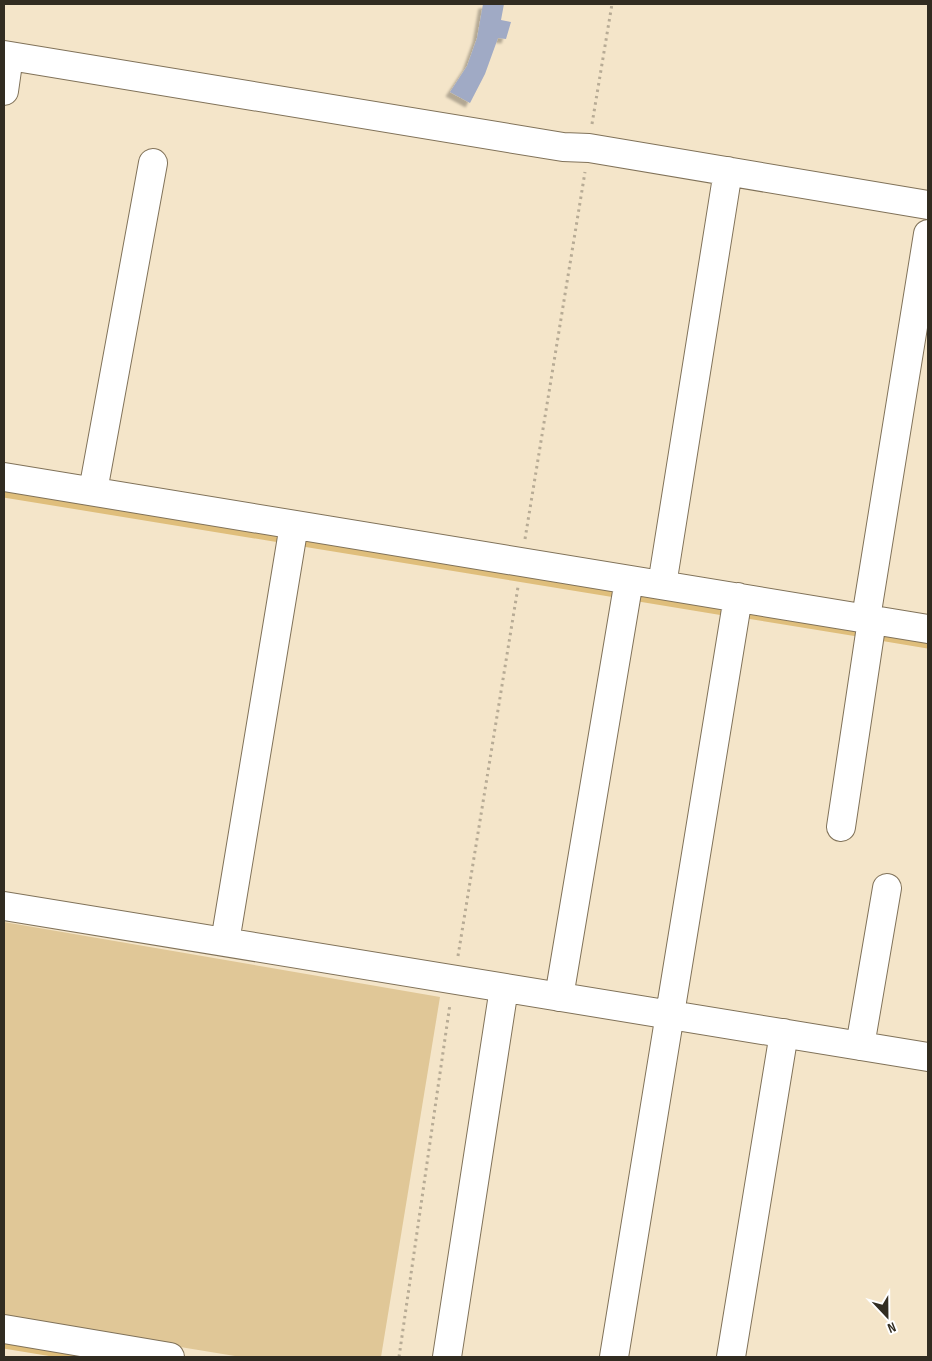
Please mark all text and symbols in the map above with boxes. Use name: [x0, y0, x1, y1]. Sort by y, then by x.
north arrow: [862, 1291, 912, 1341]
text: N: [885, 1318, 898, 1337]

